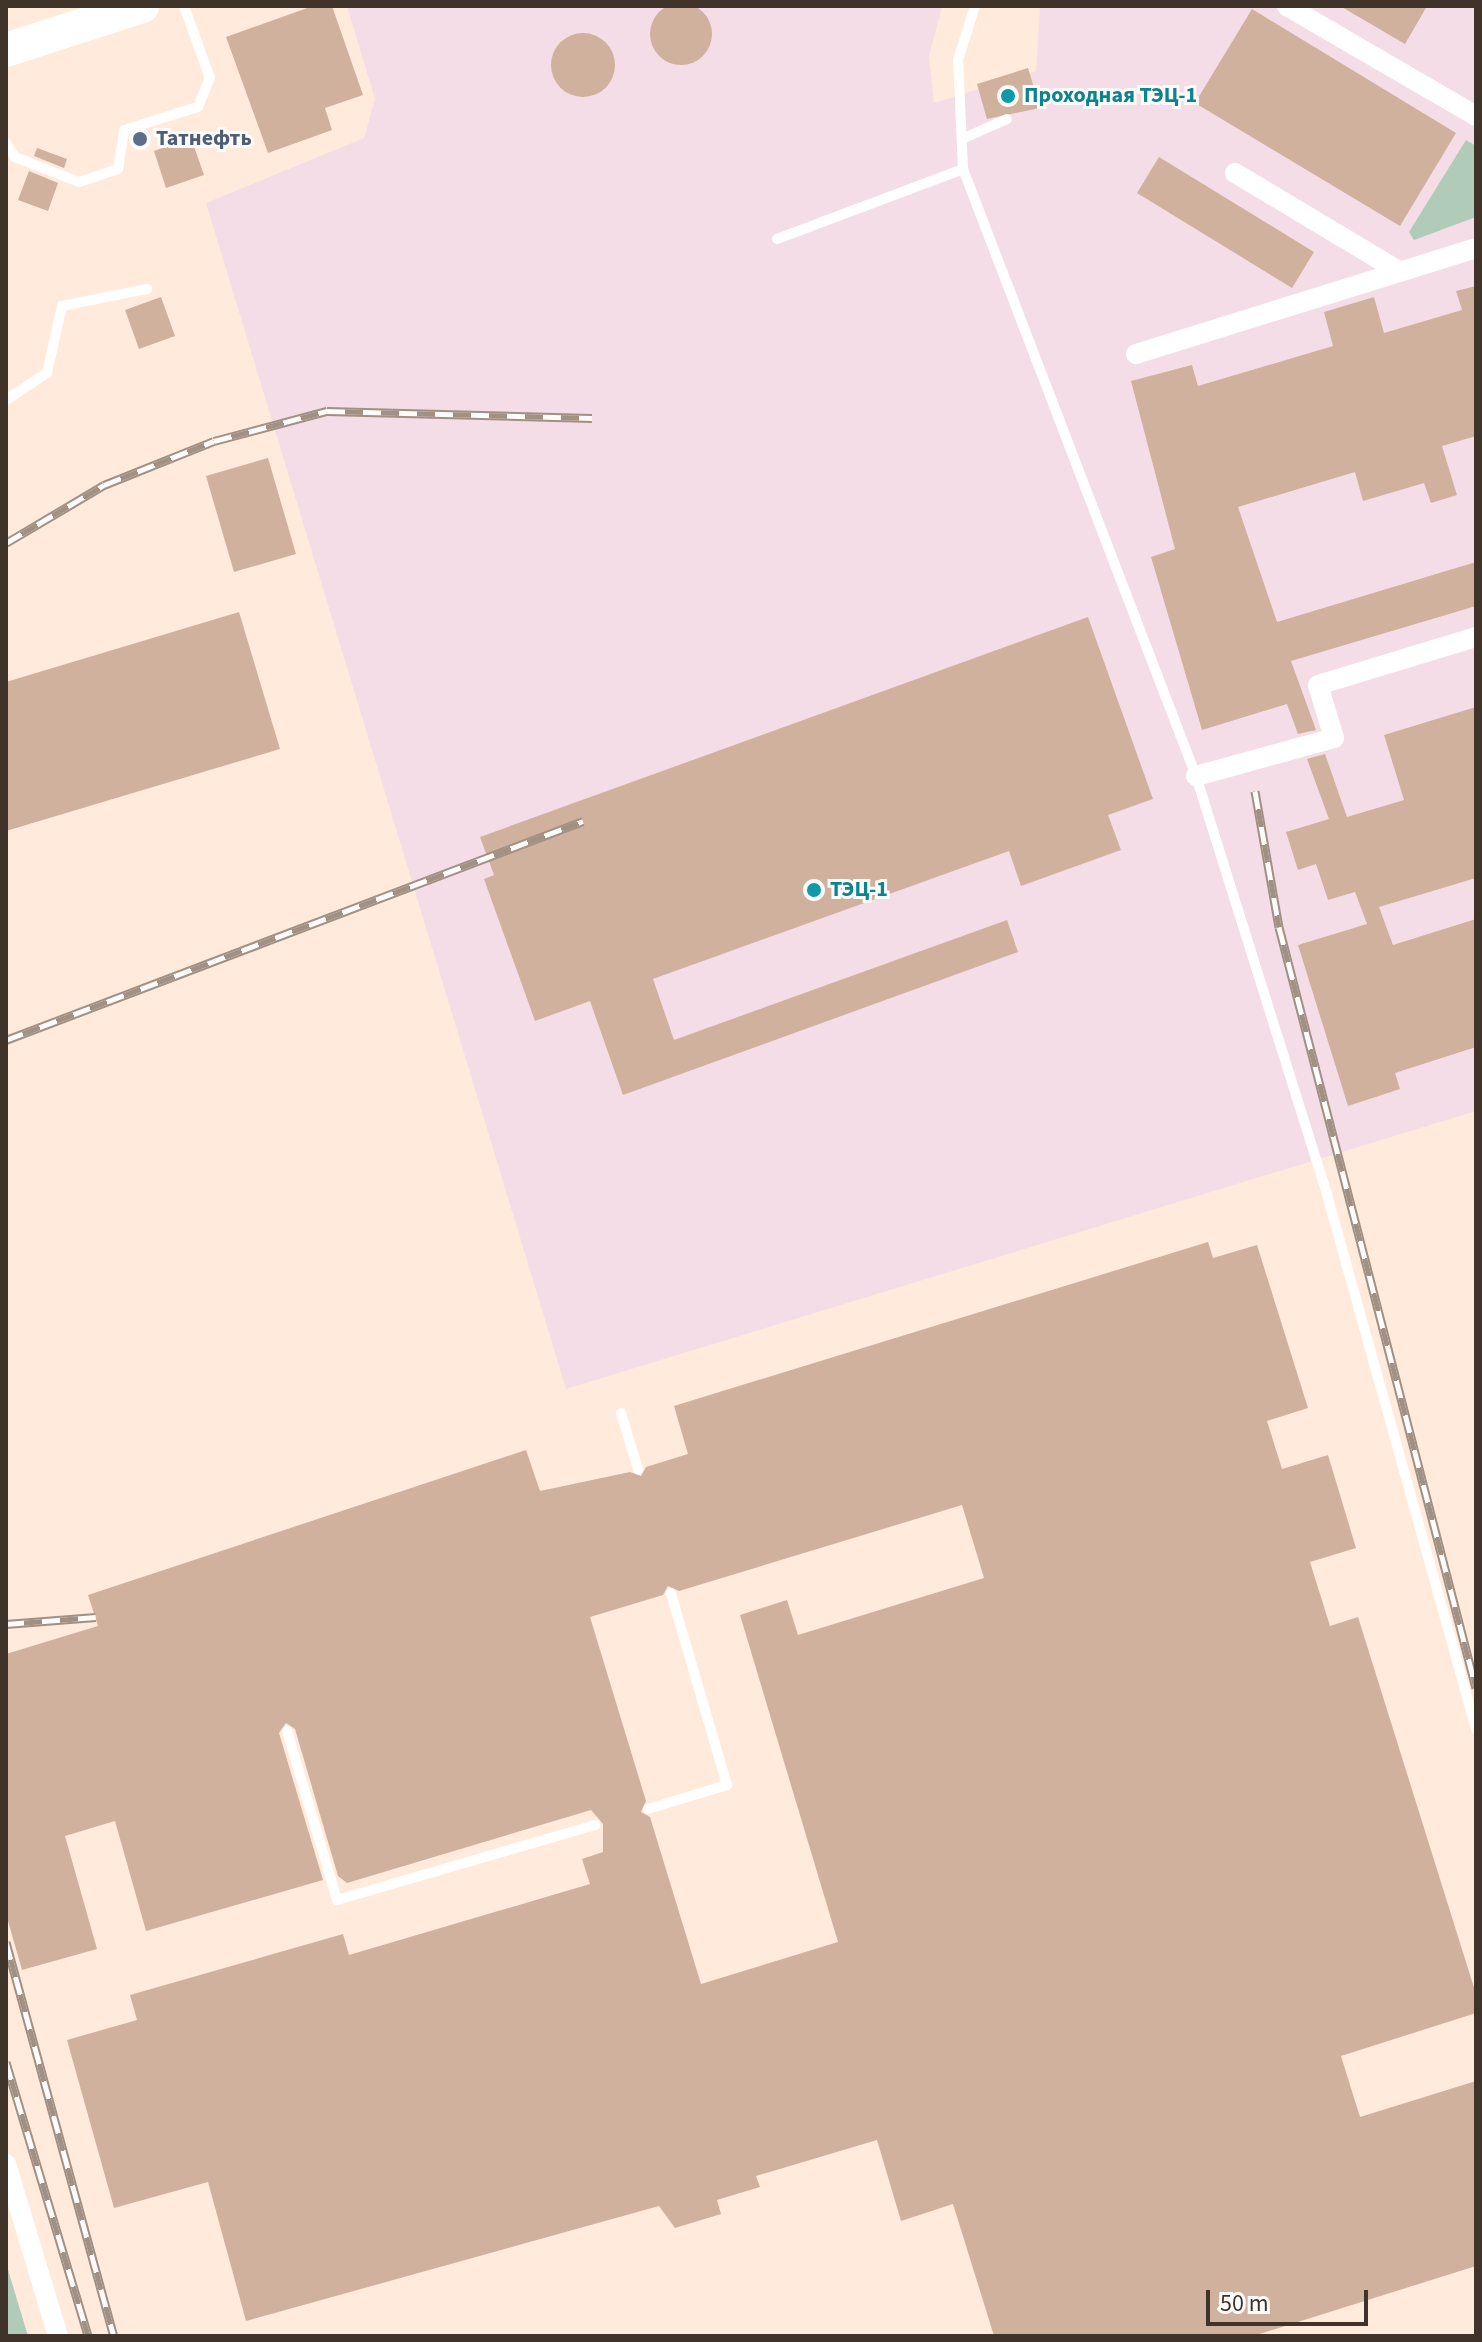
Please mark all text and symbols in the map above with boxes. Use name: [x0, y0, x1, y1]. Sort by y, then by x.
place label: Проходная ТЭЦ-1: [1024, 83, 1197, 109]
marker: Проходная ТЭЦ-1: [999, 87, 1017, 105]
place label: Татнефть: [156, 126, 252, 152]
marker: Татнефть: [131, 130, 149, 148]
place label: ТЭЦ-1: [830, 877, 888, 903]
marker: ТЭЦ-1: [805, 881, 823, 899]
scale bar: [1210, 2274, 1372, 2324]
text: 50 m: [1220, 2286, 1269, 2321]

